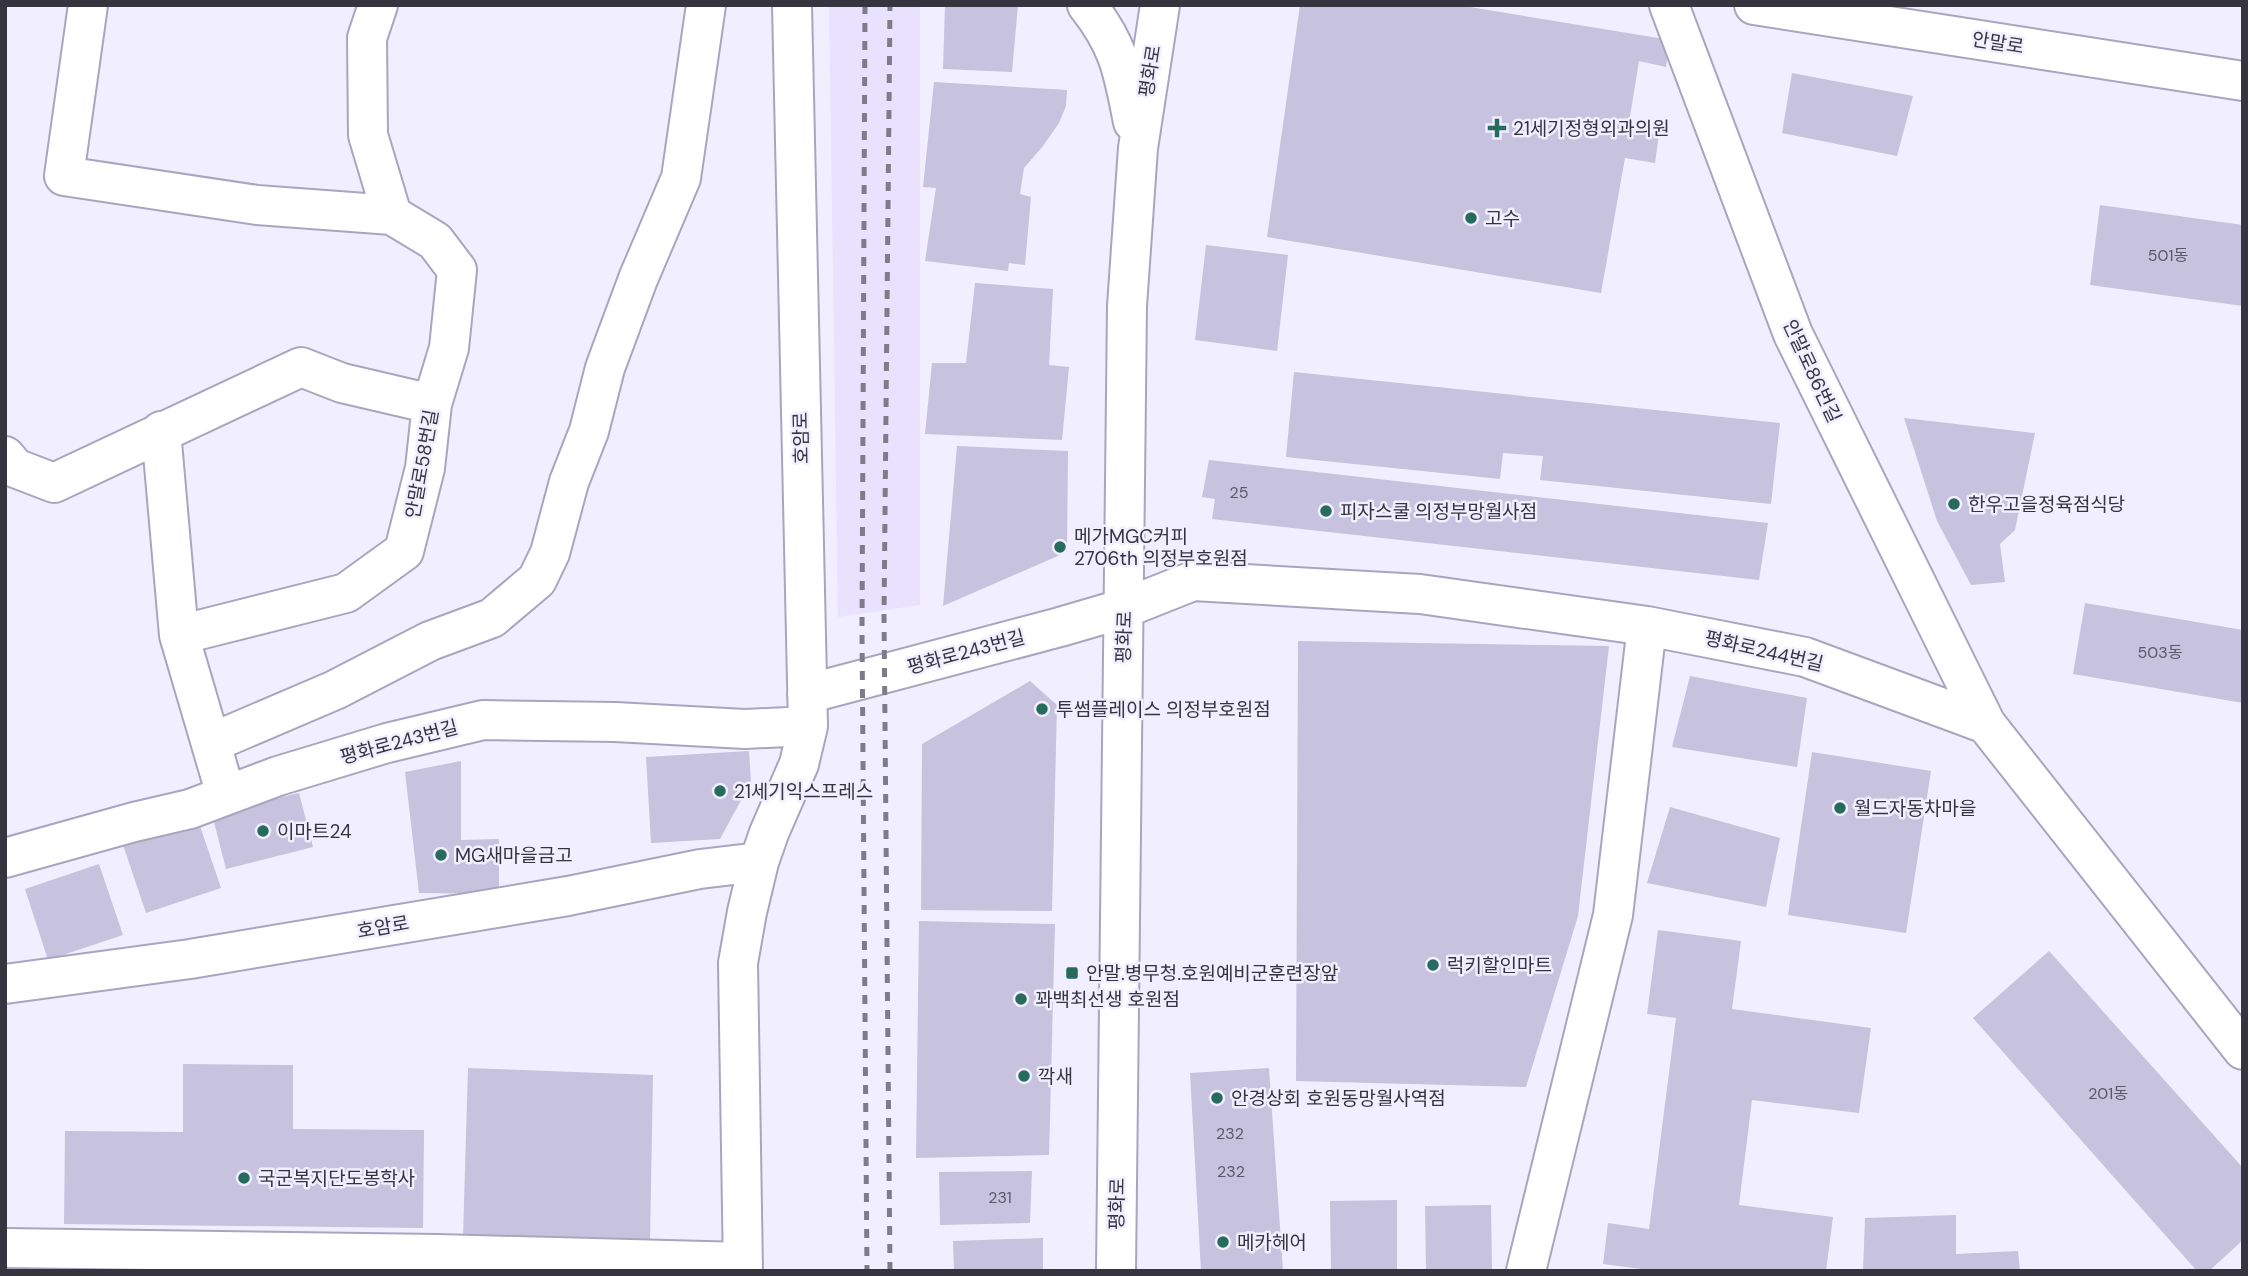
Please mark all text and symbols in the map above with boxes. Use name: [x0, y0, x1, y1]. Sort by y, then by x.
street label: 안말로: [1970, 27, 2026, 59]
street label: 평화로: [1134, 43, 1166, 99]
place label: 21세기정형외과의원: [1513, 116, 1670, 141]
marker: 21세기정형외과의원: [1487, 118, 1507, 138]
place label: 고수: [1485, 206, 1520, 231]
marker: 고수: [1463, 210, 1479, 226]
house number: 501동: [2148, 245, 2188, 266]
street label: 안말로86번길: [1777, 315, 1847, 427]
street label: 안말로58번길: [400, 407, 444, 521]
street label: 호암로: [788, 412, 814, 464]
house number: 25: [1230, 482, 1248, 503]
place label: 한우고을정육점식당: [1968, 492, 2125, 517]
marker: 한우고을정육점식당: [1946, 496, 1962, 512]
place label: 피자스쿨 의정부망월사점: [1340, 499, 1537, 524]
marker: 피자스쿨 의정부망월사점: [1318, 503, 1334, 519]
place label: 메가MGC커피 2706th 의정부호원점: [1074, 524, 1248, 571]
marker: 메가MGC커피 2706th 의정부호원점: [1052, 539, 1068, 555]
street label: 평화로: [1111, 610, 1137, 664]
street label: 평화로243번길: [904, 624, 1028, 680]
street label: 평화로244번길: [1702, 625, 1826, 677]
house number: 503동: [2138, 642, 2183, 663]
place label: 투썸플레이스 의정부호원점: [1056, 697, 1271, 722]
marker: 투썸플레이스 의정부호원점: [1034, 701, 1050, 717]
street label: 평화로243번길: [337, 714, 461, 770]
place label: 21세기익스프레스: [734, 779, 873, 804]
marker: 21세기익스프레스: [712, 783, 728, 799]
place label: 월드자동차마을: [1854, 796, 1976, 821]
marker: 월드자동차마을: [1832, 800, 1848, 816]
place label: 이마트24: [277, 819, 352, 844]
marker: 이마트24: [255, 823, 271, 839]
place label: MG새마을금고: [455, 843, 573, 868]
marker: MG새마을금고: [433, 847, 449, 863]
street label: 호암로: [355, 910, 411, 944]
place label: 럭키할인마트: [1447, 953, 1552, 978]
marker: 럭키할인마트: [1425, 957, 1441, 973]
place label: 안말.병무청.호원예비군훈련장앞: [1086, 961, 1339, 986]
marker: 안말.병무청.호원예비군훈련장앞: [1064, 965, 1080, 981]
place label: 꽈백최선생 호원점: [1035, 987, 1180, 1012]
marker: 꽈백최선생 호원점: [1013, 991, 1029, 1007]
place label: 깍새: [1038, 1064, 1073, 1089]
marker: 깍새: [1016, 1068, 1032, 1084]
house number: 201동: [2088, 1083, 2128, 1104]
place label: 안경상회 호원동망월사역점: [1231, 1086, 1446, 1111]
marker: 안경상회 호원동망월사역점: [1209, 1090, 1225, 1106]
house number: 232: [1216, 1123, 1244, 1144]
house number: 232: [1217, 1161, 1245, 1182]
place label: 국군복지단도봉학사: [258, 1166, 415, 1191]
marker: 국군복지단도봉학사: [236, 1170, 252, 1186]
street label: 평화로: [1104, 1178, 1130, 1230]
house number: 231: [988, 1187, 1012, 1208]
place label: 메카헤어: [1237, 1230, 1307, 1255]
marker: 메카헤어: [1215, 1234, 1231, 1250]

